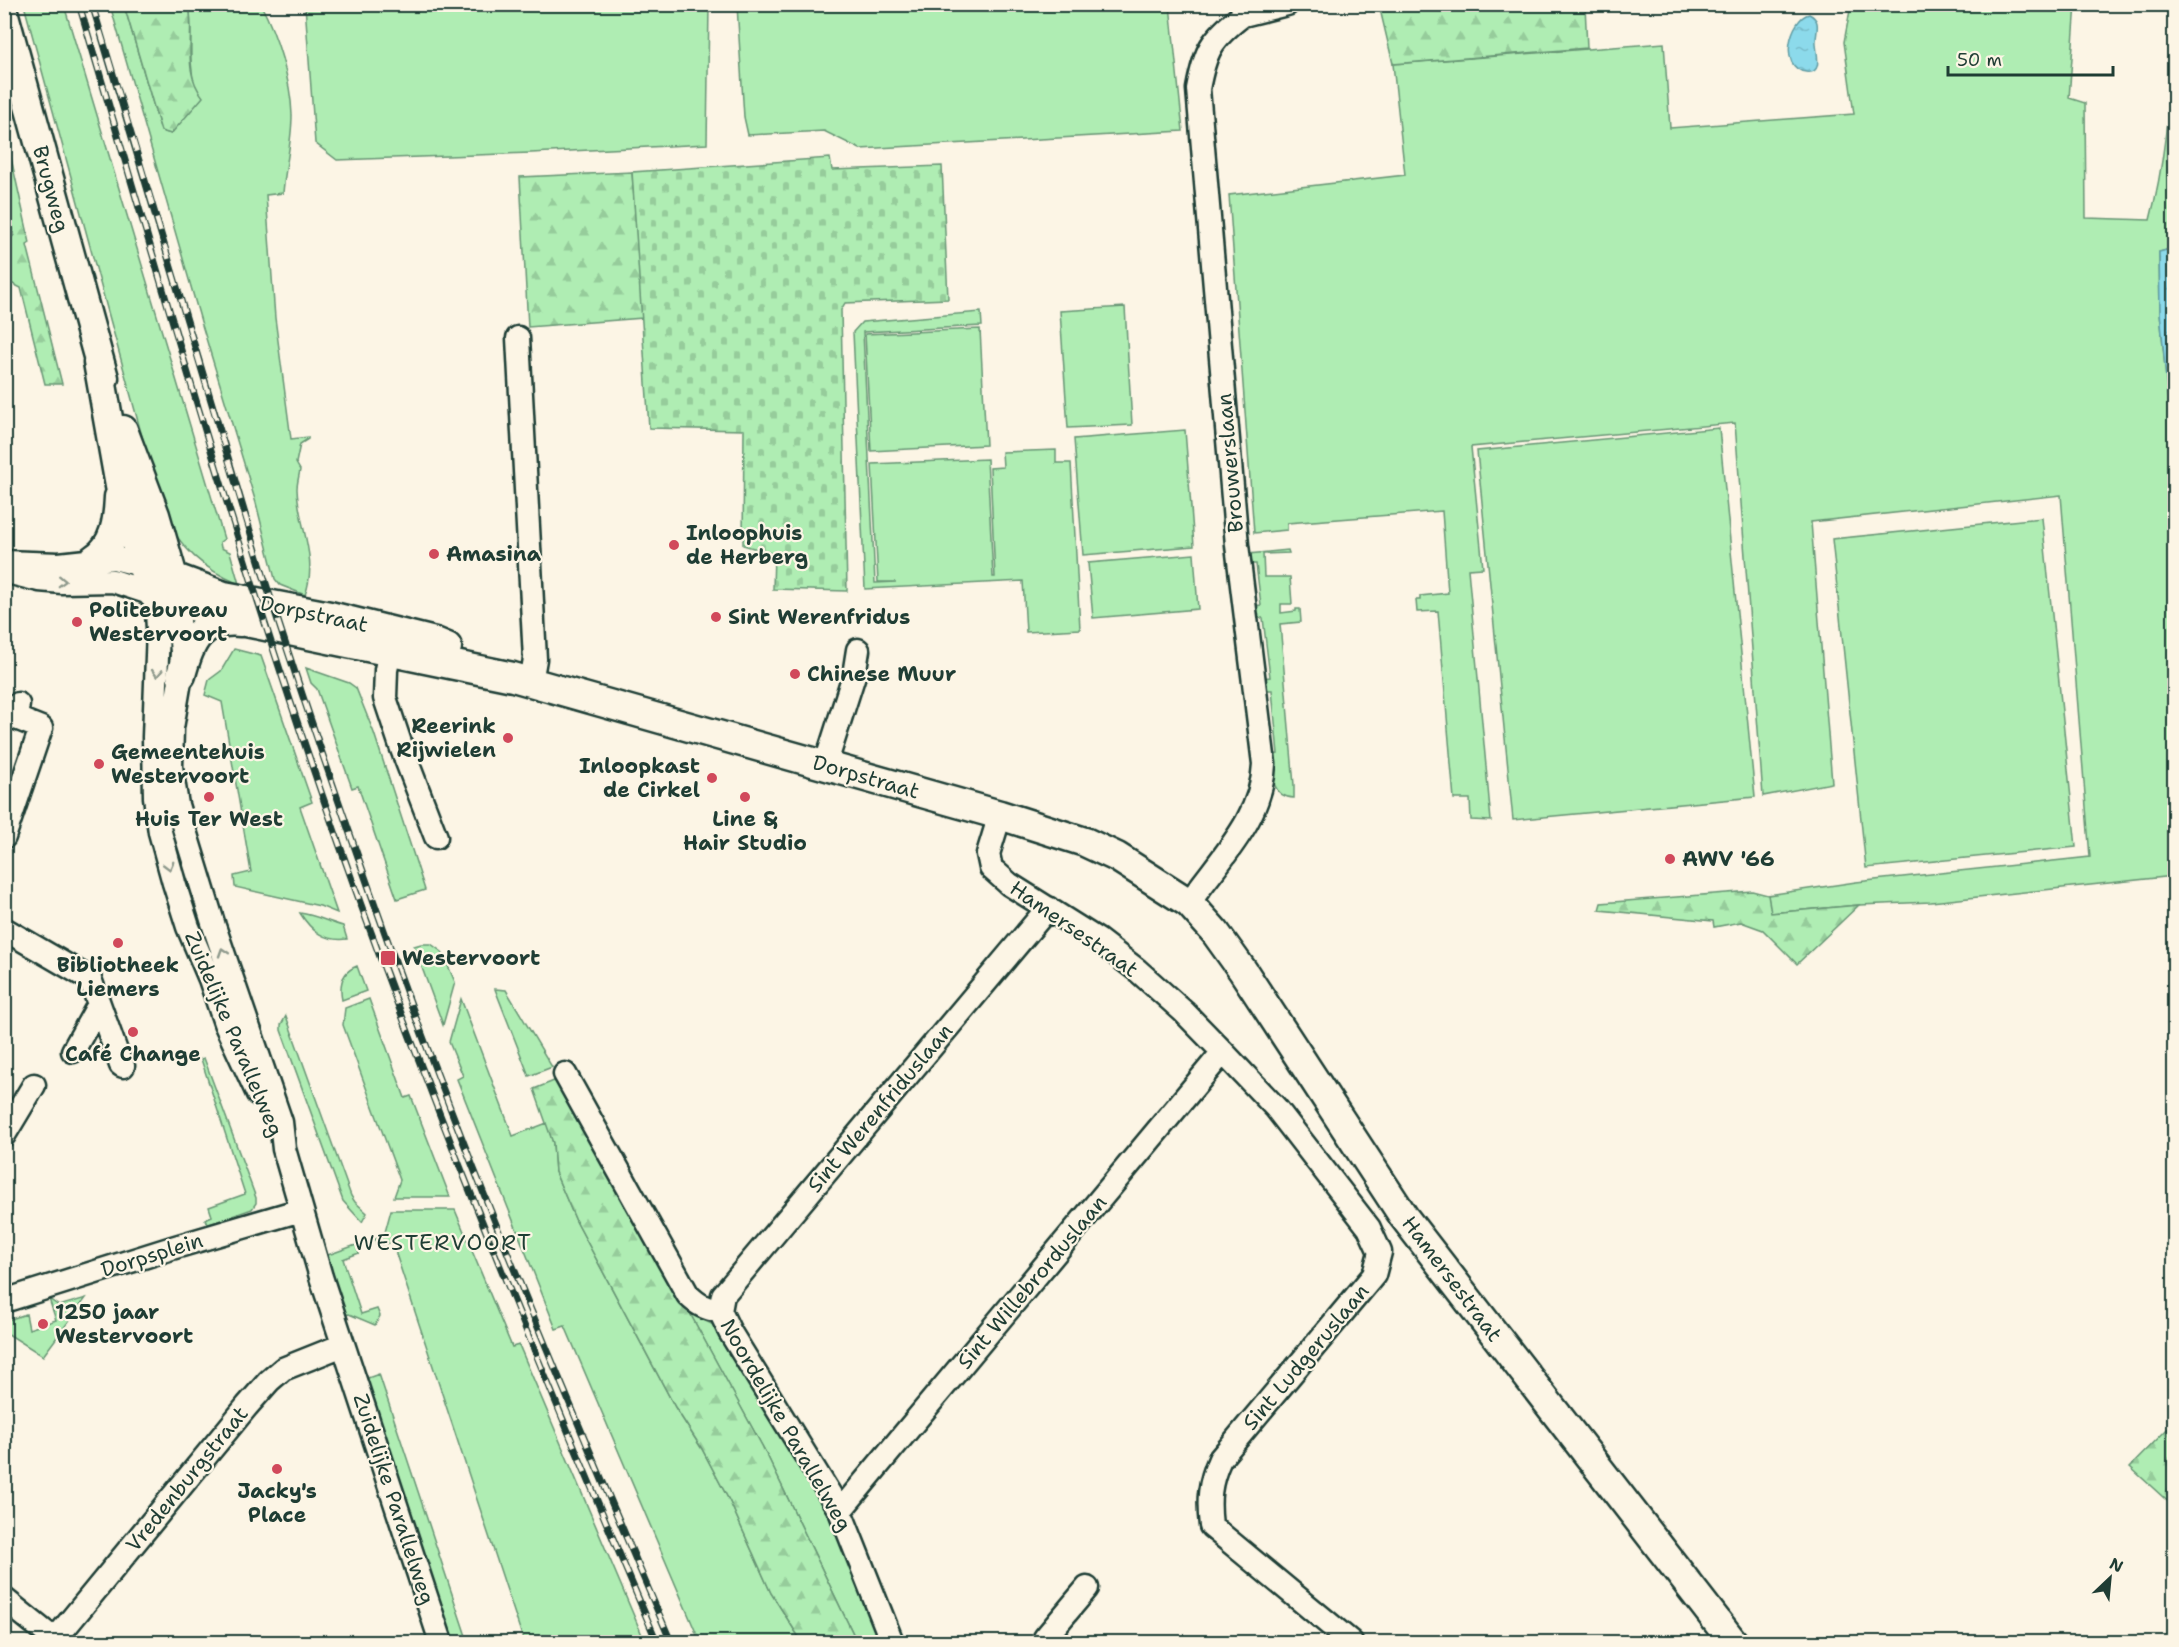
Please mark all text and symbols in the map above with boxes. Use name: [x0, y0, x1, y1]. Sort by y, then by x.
scale bar: [1948, 39, 2113, 77]
text: 50 m: [1957, 48, 2002, 72]
street label: Brugweg: [26, 143, 76, 235]
street label: Brouwerslaan: [1210, 392, 1250, 534]
place label: Inloophuis de Herberg: [686, 519, 808, 571]
marker: Inloophuis de Herberg: [667, 538, 681, 552]
place label: Amasina: [446, 540, 542, 568]
marker: Amasina: [427, 547, 441, 561]
one-way arrow: [57, 575, 66, 588]
street label: Dorpstraat: [257, 589, 371, 639]
place label: Politebureau Westervoort: [89, 596, 228, 648]
place label: Sint Werenfridus: [728, 603, 910, 631]
marker: Sint Werenfridus: [709, 610, 723, 624]
marker: Politebureau Westervoort: [70, 615, 84, 629]
place label: Chinese Muur: [807, 660, 956, 688]
marker: Chinese Muur: [788, 667, 802, 681]
one-way arrow: [150, 668, 163, 677]
place label: Reerink Rijwielen: [396, 712, 496, 764]
marker: Reerink Rijwielen: [501, 731, 515, 745]
place label: Gemeentehuis Westervoort: [111, 738, 265, 790]
street label: Dorpstraat: [809, 748, 923, 806]
place label: Inloopkast de Cirkel: [579, 752, 700, 804]
marker: Gemeentehuis Westervoort: [92, 757, 106, 771]
marker: Inloopkast de Cirkel: [705, 771, 719, 785]
marker: Huis Ter West: [202, 790, 216, 804]
marker: Line & Hair Studio: [738, 790, 752, 804]
place label: Huis Ter West: [135, 805, 283, 833]
place label: Line & Hair Studio: [683, 805, 807, 857]
place label: AWV '66: [1682, 845, 1775, 873]
marker: AWV '66: [1663, 852, 1677, 866]
one-way arrow: [162, 860, 174, 871]
street label: Hamersestraat: [1004, 874, 1144, 984]
street label: Zuidelijke Parallelweg: [178, 927, 290, 1141]
marker: Bibliotheek Liemers: [111, 936, 125, 950]
place label: Westervoort: [402, 944, 540, 972]
one-way arrow: [217, 947, 230, 958]
marker: Westervoort: [379, 949, 397, 967]
place label: Bibliotheek Liemers: [57, 951, 179, 1003]
street label: Sint Werenfriduslaan: [801, 1017, 959, 1198]
marker: Café Change: [126, 1025, 140, 1039]
place label: Café Change: [65, 1040, 201, 1068]
street label: Sint Willebrorduslaan: [951, 1189, 1113, 1375]
street label: Hamersestraat: [1395, 1210, 1509, 1348]
street label: Dorpsplein: [98, 1226, 207, 1284]
district label: WESTERVOORT: [354, 1228, 532, 1257]
street label: Sint Ludgeruslaan: [1237, 1278, 1376, 1436]
place label: 1250 jaar Westervoort: [55, 1298, 193, 1350]
street label: Noordelijke Parallelweg: [714, 1314, 858, 1536]
marker: 1250 jaar Westervoort: [36, 1317, 50, 1331]
street label: Zuidelijke Parallelweg: [347, 1390, 441, 1608]
street label: Vredenburgstraat: [120, 1400, 254, 1558]
marker: Jacky's Place: [270, 1462, 284, 1476]
place label: Jacky's Place: [237, 1477, 317, 1529]
north arrow: [2080, 1548, 2140, 1608]
text: N: [2106, 1553, 2127, 1577]

